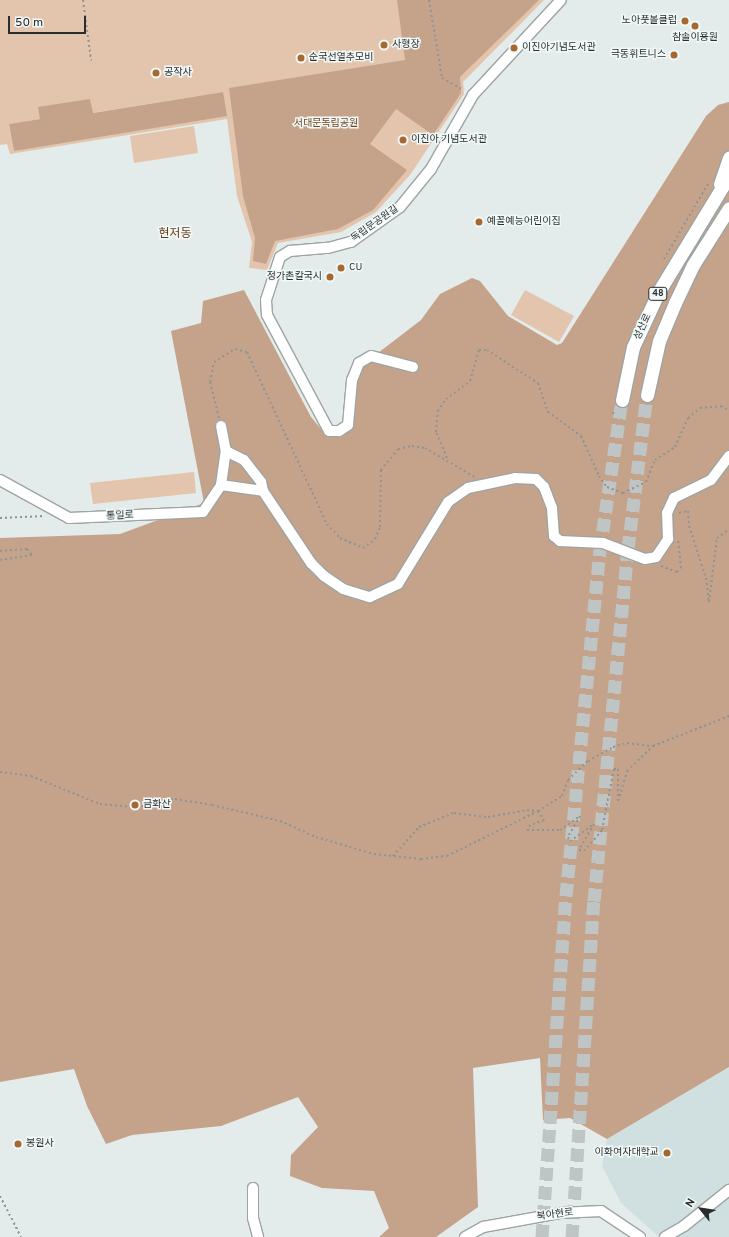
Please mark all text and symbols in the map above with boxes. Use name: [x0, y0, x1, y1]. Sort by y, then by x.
scale bar: [10, 8, 88, 34]
text: 50 m: [15, 15, 43, 31]
place label: 노아풋볼클럽: [622, 15, 677, 27]
marker: 노아풋볼클럽: [680, 16, 690, 26]
marker: 참솔이용원: [690, 21, 700, 31]
place label: 참솔이용원: [672, 32, 718, 44]
place label: 사형장: [392, 39, 420, 51]
marker: 사형장: [379, 40, 389, 50]
place label: 이진아기념도서관: [522, 42, 596, 54]
marker: 이진아기념도서관: [509, 43, 519, 53]
place label: 극동휘트니스: [611, 49, 666, 61]
marker: 극동휘트니스: [669, 50, 679, 60]
place label: 순국선열추모비: [309, 52, 373, 64]
marker: 순국선열추모비: [296, 53, 306, 63]
place label: 공작사: [164, 67, 192, 79]
marker: 공작사: [151, 68, 161, 78]
park label: 서대문독립공원: [294, 118, 358, 130]
place label: 이진아 기념도서관: [411, 134, 487, 146]
marker: 이진아 기념도서관: [398, 135, 408, 145]
street label: 독립문공원길: [349, 203, 401, 245]
place label: 예꼴예능어린이집: [487, 216, 561, 228]
marker: 예꼴예능어린이집: [474, 217, 484, 227]
district label: 현저동: [158, 228, 192, 242]
place label: CU: [349, 262, 362, 274]
marker: CU: [336, 263, 346, 273]
place label: 정가촌칼국시: [267, 271, 322, 283]
marker: 정가촌칼국시: [325, 272, 335, 282]
road number: 48: [648, 287, 668, 301]
street label: 성산로: [632, 312, 654, 342]
street label: 통일로: [106, 509, 134, 523]
place label: 금화산: [143, 799, 171, 811]
marker: 금화산: [130, 800, 140, 810]
place label: 봉원사: [26, 1138, 54, 1150]
marker: 봉원사: [13, 1139, 23, 1149]
place label: 이화여자대학교: [595, 1147, 659, 1159]
marker: 이화여자대학교: [662, 1148, 672, 1158]
north arrow: [681, 1189, 721, 1229]
text: N: [683, 1196, 699, 1210]
street label: 북아현로: [536, 1207, 574, 1223]

